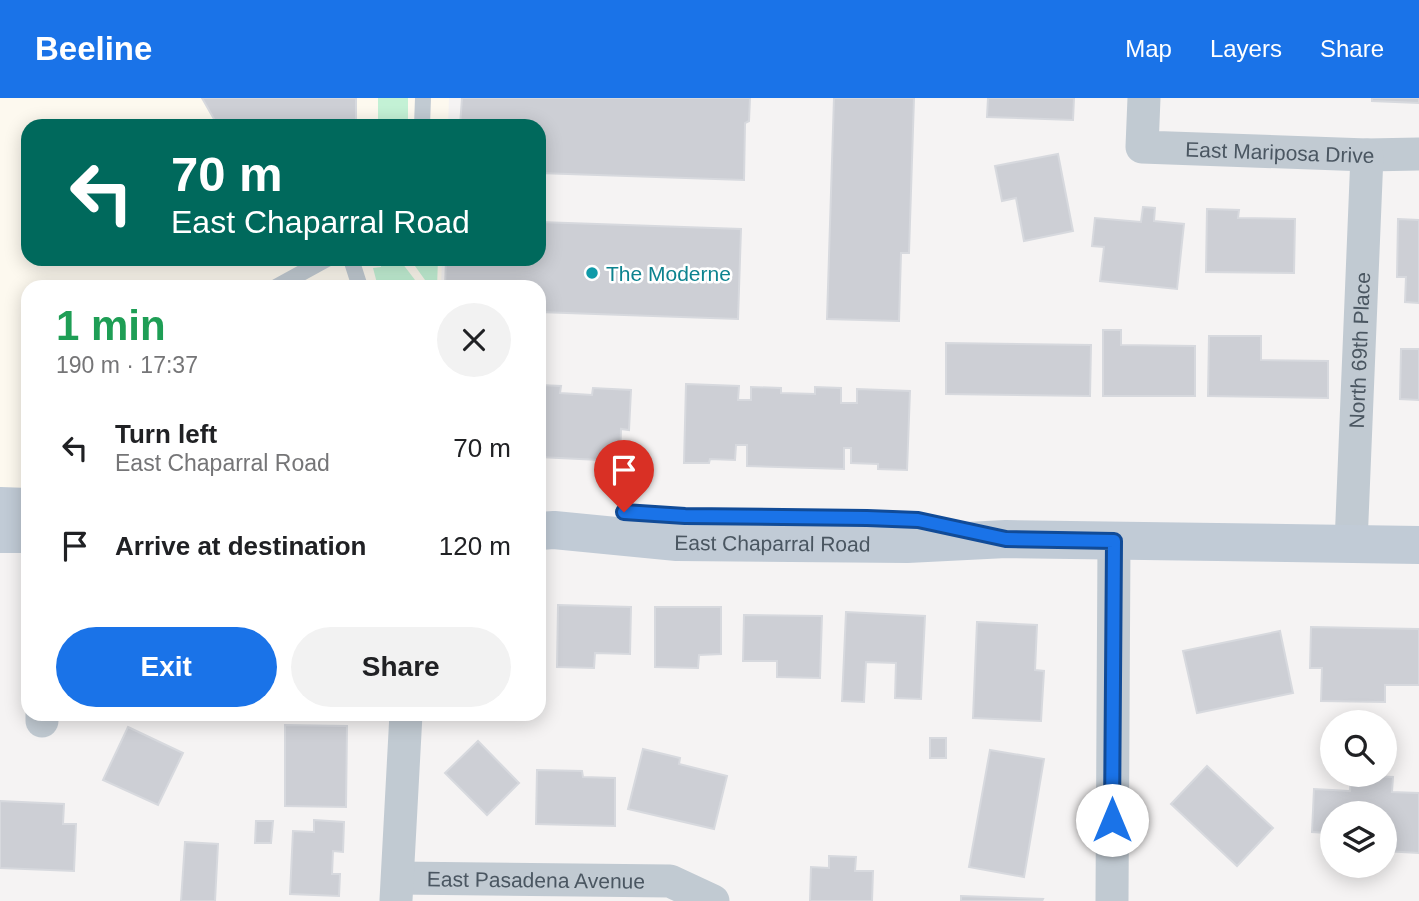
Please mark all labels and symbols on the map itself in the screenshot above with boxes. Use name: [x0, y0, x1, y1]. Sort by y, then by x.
street label: East Mariposa Drive: [1185, 137, 1375, 167]
place label: The Moderne: [606, 262, 731, 285]
marker: The Moderne: [584, 265, 600, 281]
street label: North 69th Place: [1344, 271, 1374, 429]
pin: [594, 440, 654, 512]
street label: East Chaparral Road: [674, 530, 871, 555]
position arrow: [1075, 783, 1149, 857]
street label: East Pasadena Avenue: [427, 867, 645, 892]

